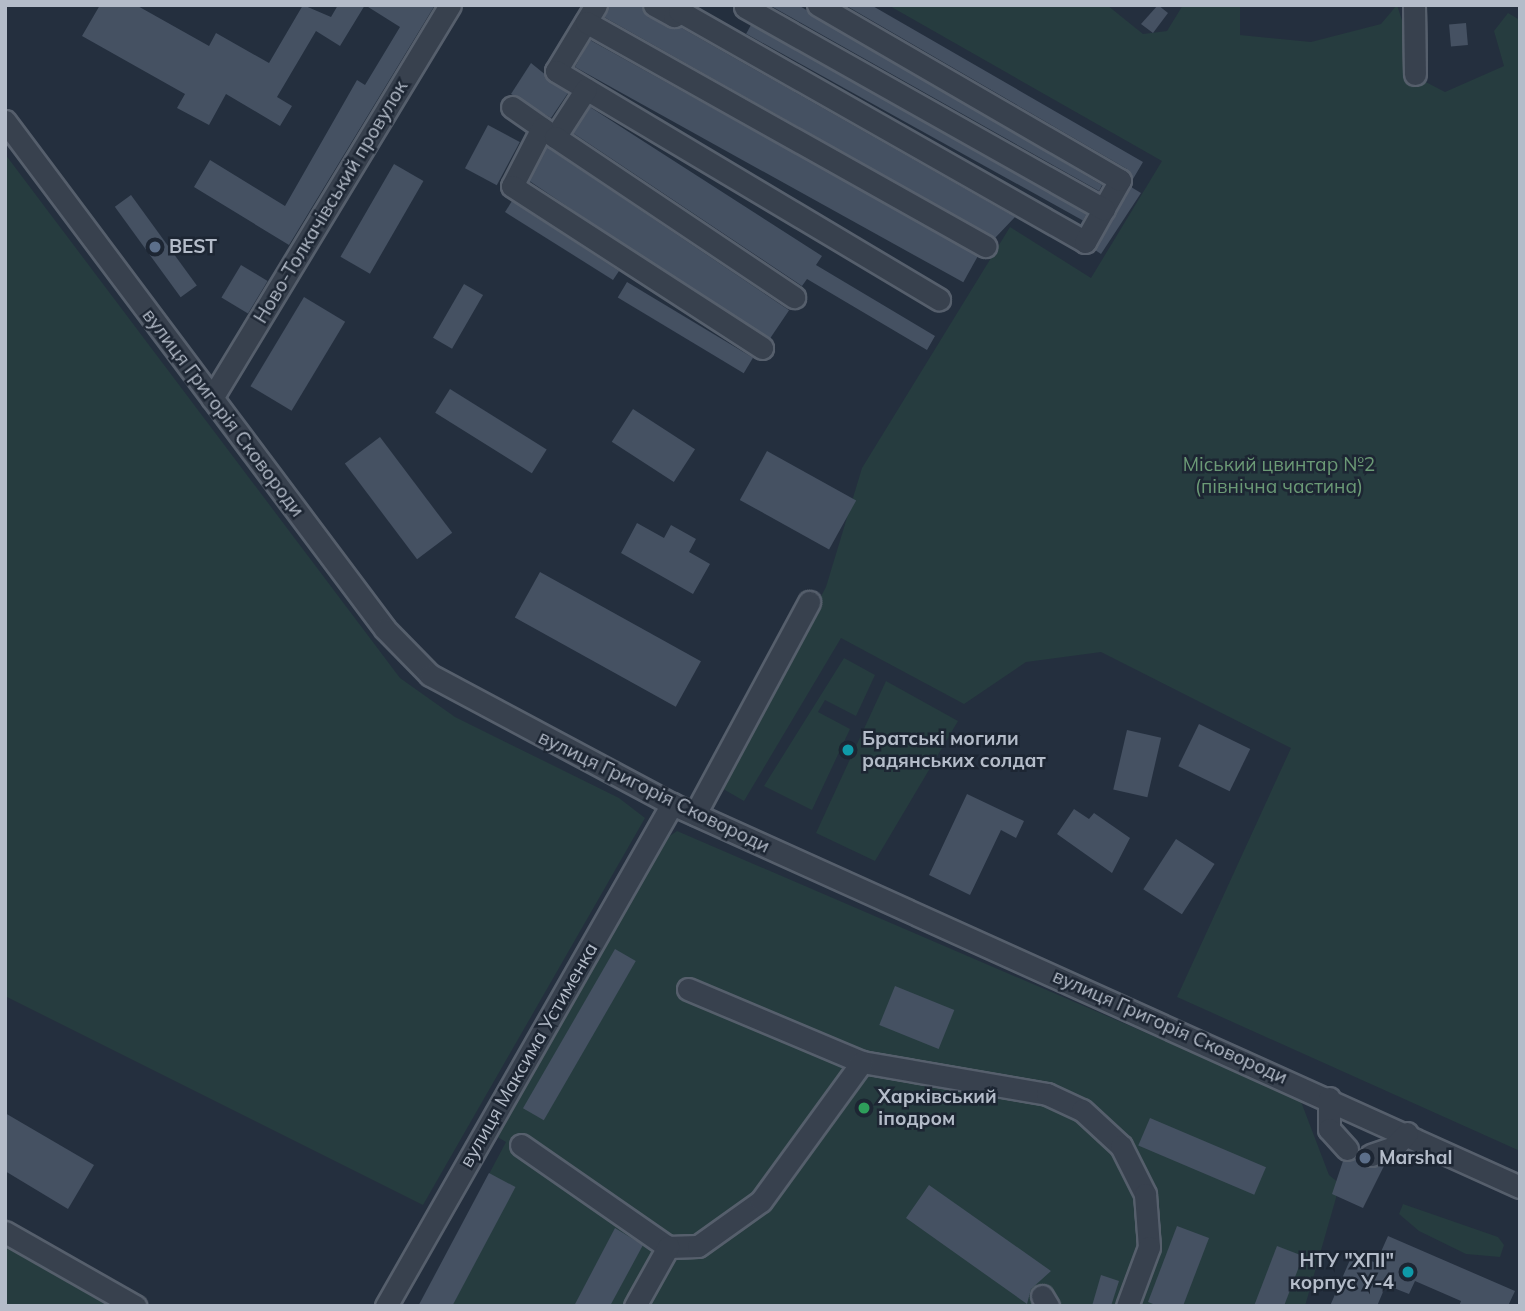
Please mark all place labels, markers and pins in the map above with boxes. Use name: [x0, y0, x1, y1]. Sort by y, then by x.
place label: BEST: [169, 236, 217, 258]
marker: BEST: [147, 239, 163, 255]
place label: Братські могили радянських солдат: [862, 728, 1046, 772]
marker: Братські могили радянських солдат: [840, 742, 856, 758]
place label: Харківський іподром: [878, 1086, 997, 1130]
marker: Харківський іподром: [856, 1100, 872, 1116]
place label: Marshal: [1379, 1147, 1452, 1169]
marker: Marshal: [1357, 1150, 1373, 1166]
place label: НТУ "ХПІ" корпус У-4: [1290, 1250, 1394, 1294]
marker: НТУ "ХПІ" корпус У-4: [1400, 1264, 1416, 1280]

